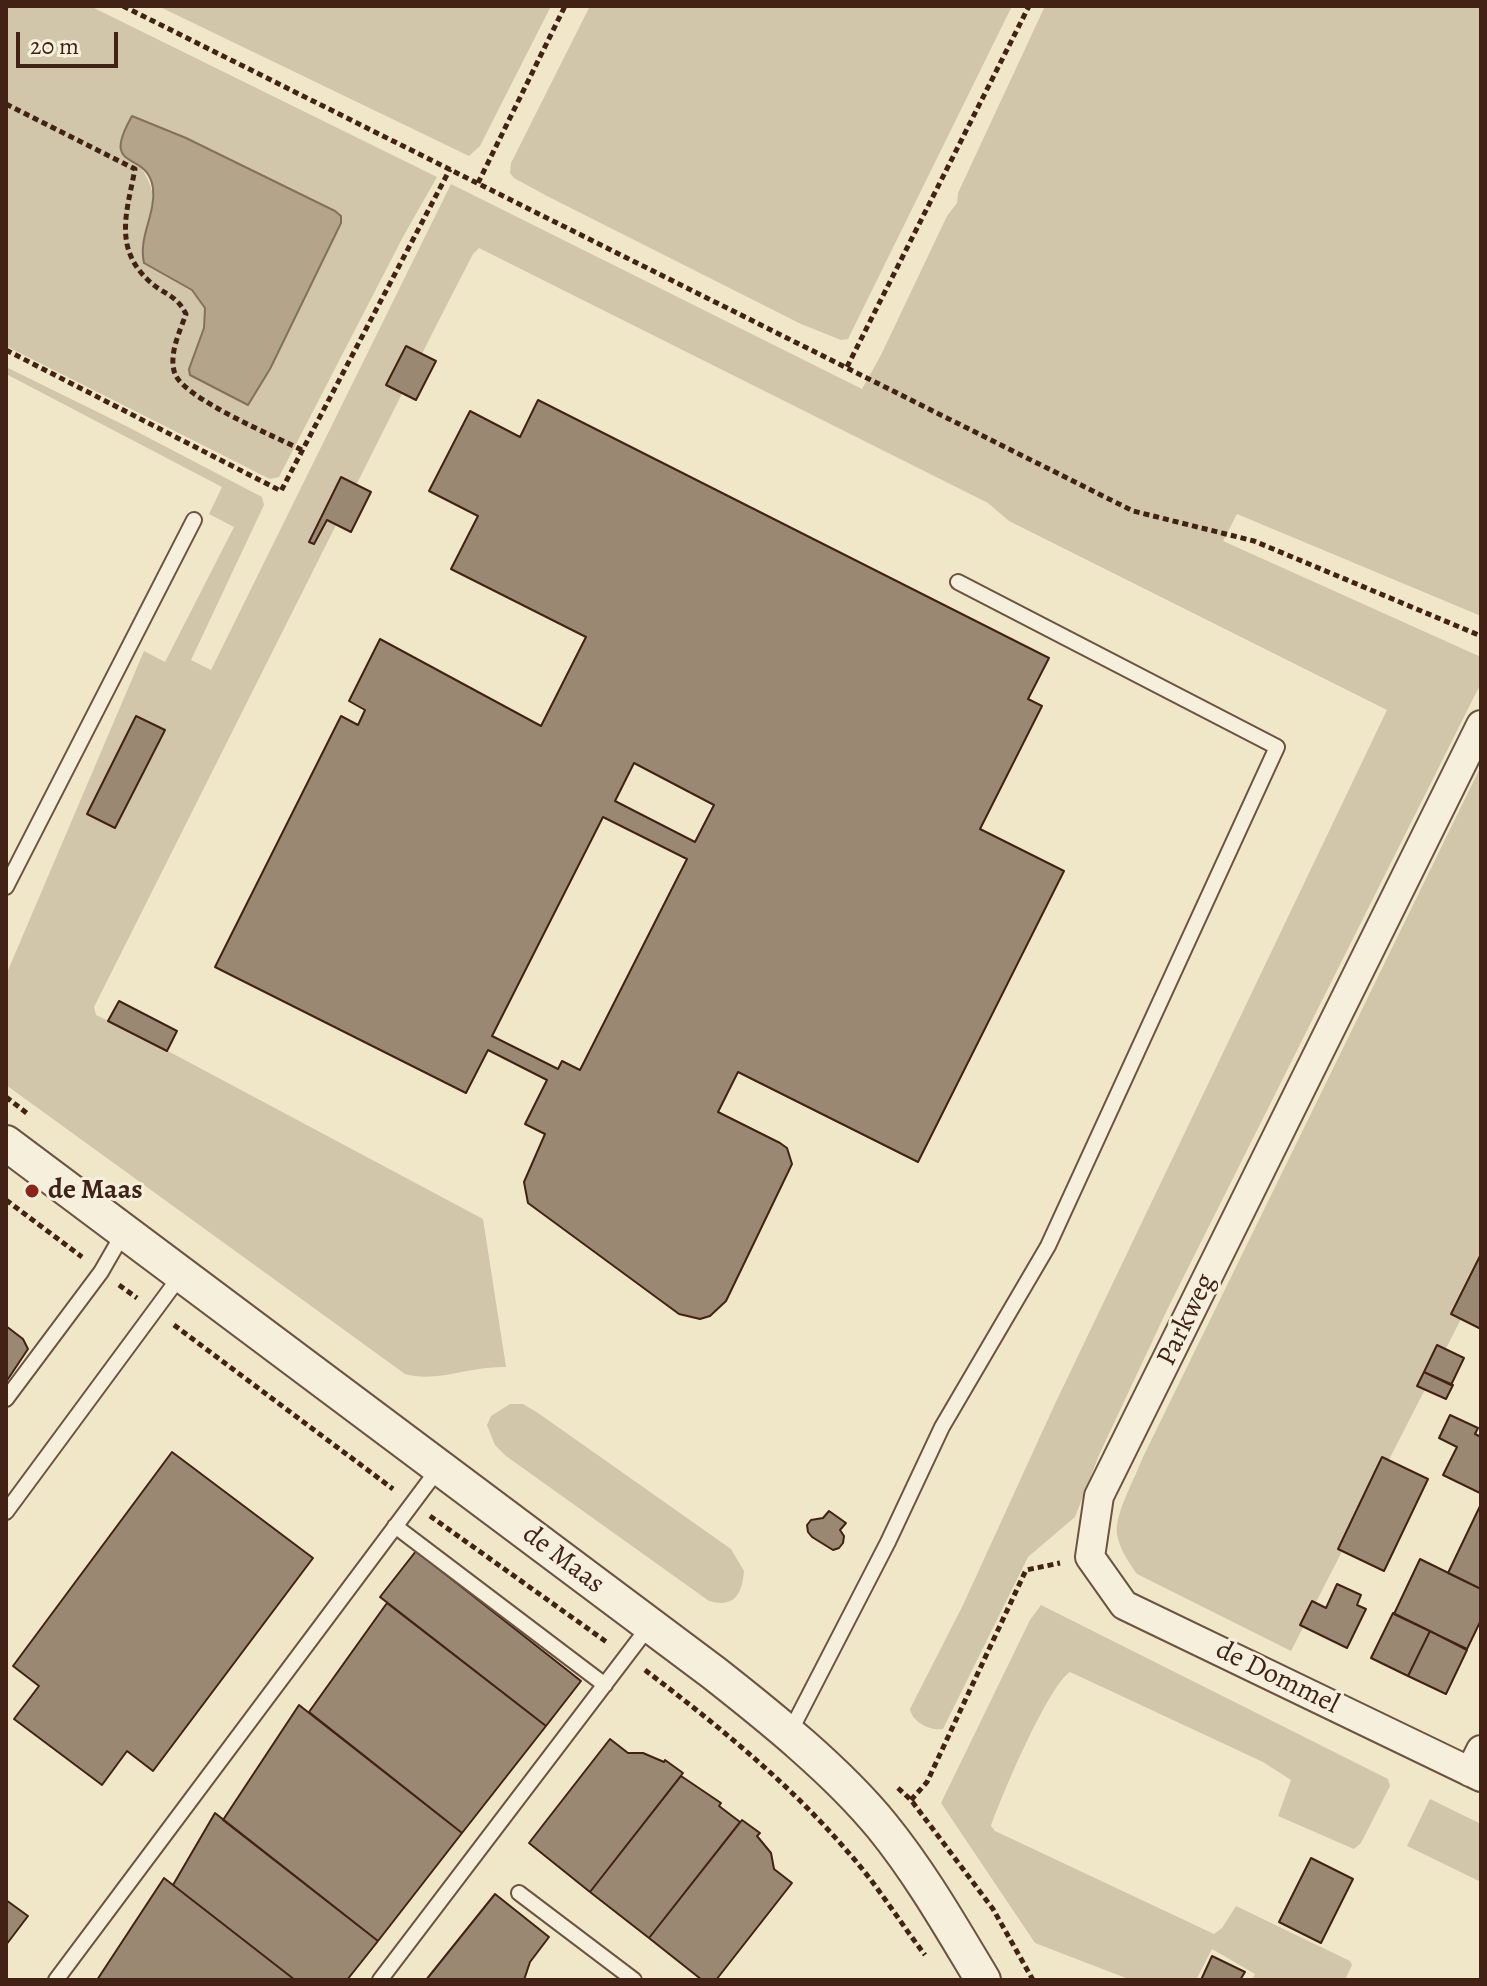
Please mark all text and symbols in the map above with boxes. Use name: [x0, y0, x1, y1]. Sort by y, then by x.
scale bar: [20, 16, 122, 66]
text: 20 m: [30, 30, 79, 62]
place label: de Maas: [48, 1174, 143, 1208]
marker: de Maas: [23, 1182, 41, 1200]
street label: Parkweg: [1150, 1269, 1224, 1371]
street label: de Maas: [515, 1518, 611, 1602]
street label: de Dommel: [1210, 1634, 1344, 1722]

